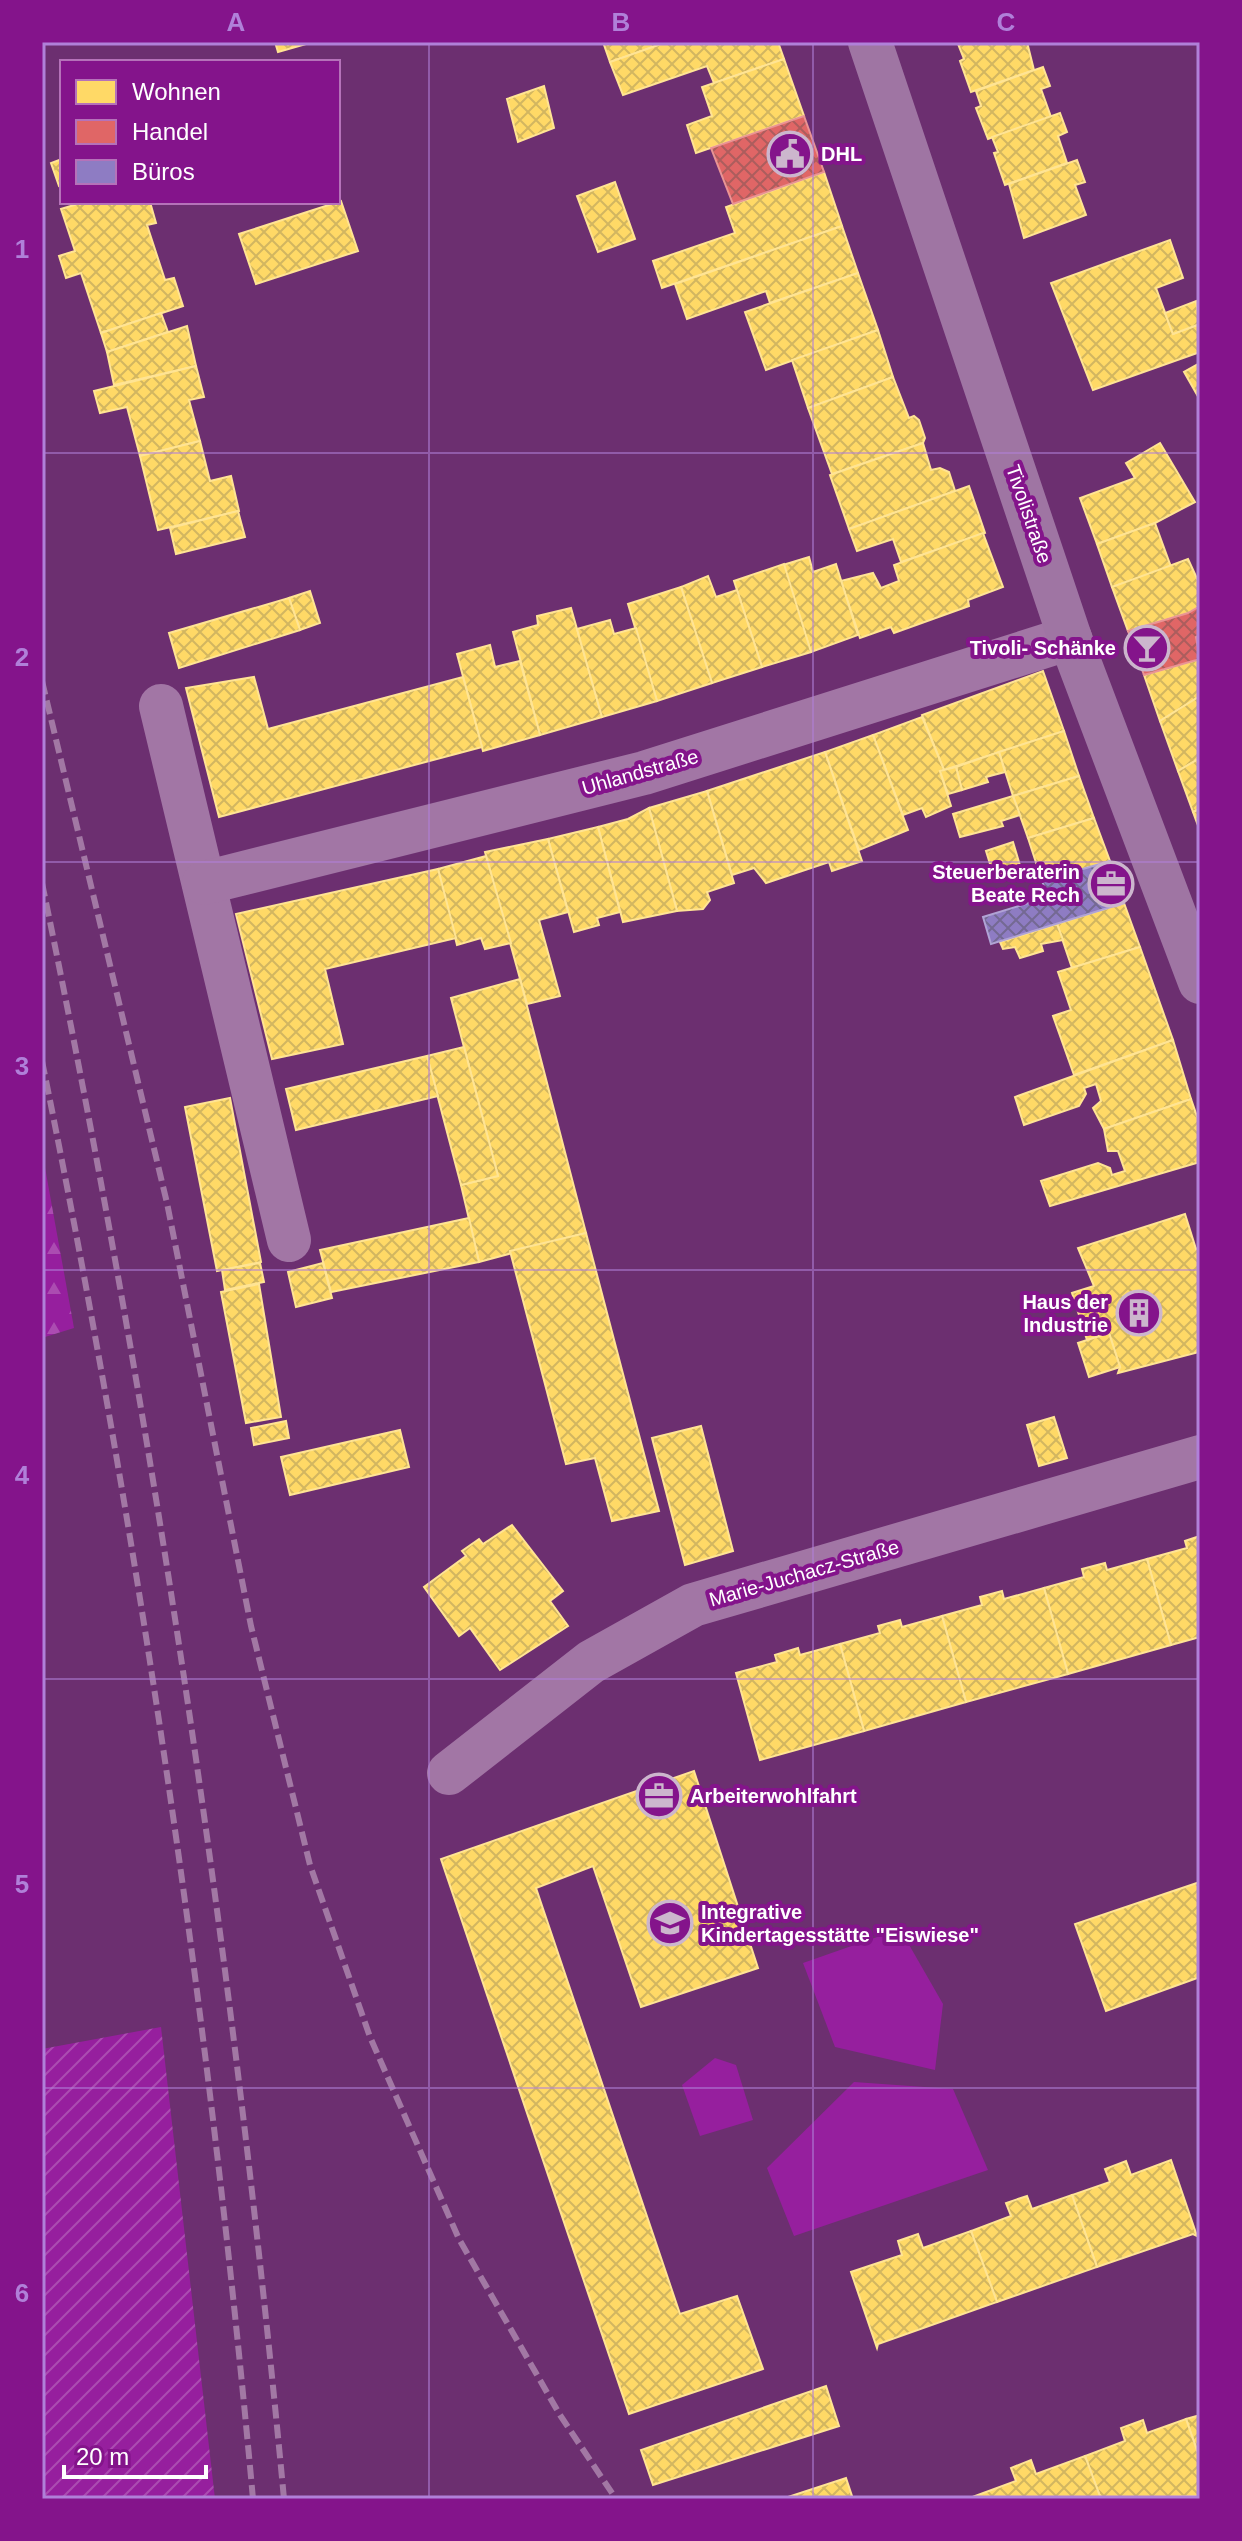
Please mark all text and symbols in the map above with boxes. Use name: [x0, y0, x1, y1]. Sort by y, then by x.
text: A: [227, 7, 246, 37]
text: B: [612, 7, 630, 37]
text: C: [997, 7, 1016, 37]
legend: [60, 60, 340, 204]
text: Wohnen: [132, 78, 221, 105]
text: Handel: [132, 118, 208, 145]
public building icon: DHL: [766, 130, 814, 178]
place label: DHL: [821, 143, 862, 165]
text: Büros: [132, 158, 195, 185]
text: 1: [15, 234, 29, 264]
street label: Tivolistraße: [1002, 462, 1056, 566]
bar icon: Tivoli- Schänke: [1123, 624, 1171, 672]
place label: Tivoli- Schänke: [970, 637, 1116, 659]
text: 2: [15, 642, 29, 672]
street label: Uhlandstraße: [579, 745, 701, 799]
office icon: Steuerberaterin Beate Rech: [1087, 860, 1135, 908]
place label: Steuerberaterin Beate Rech: [932, 861, 1080, 906]
text: 3: [15, 1051, 29, 1081]
building icon: Haus der Industrie: [1115, 1289, 1163, 1337]
place label: Haus der Industrie: [1022, 1291, 1108, 1336]
text: 4: [15, 1460, 30, 1490]
street label: Marie-Juchacz-Straße: [706, 1535, 902, 1611]
office icon: Arbeiterwohlfahrt: [635, 1772, 683, 1820]
place label: Arbeiterwohlfahrt: [690, 1785, 857, 1807]
text: 5: [15, 1869, 29, 1899]
school or university icon: Integrative Kindertagesstätte "Eiswiese": [646, 1899, 694, 1947]
place label: Integrative Kindertagesstätte "Eiswiese": [701, 1901, 979, 1946]
text: 6: [15, 2278, 29, 2308]
scale bar: [64, 2429, 206, 2479]
text: 20 m: [76, 2443, 129, 2470]

